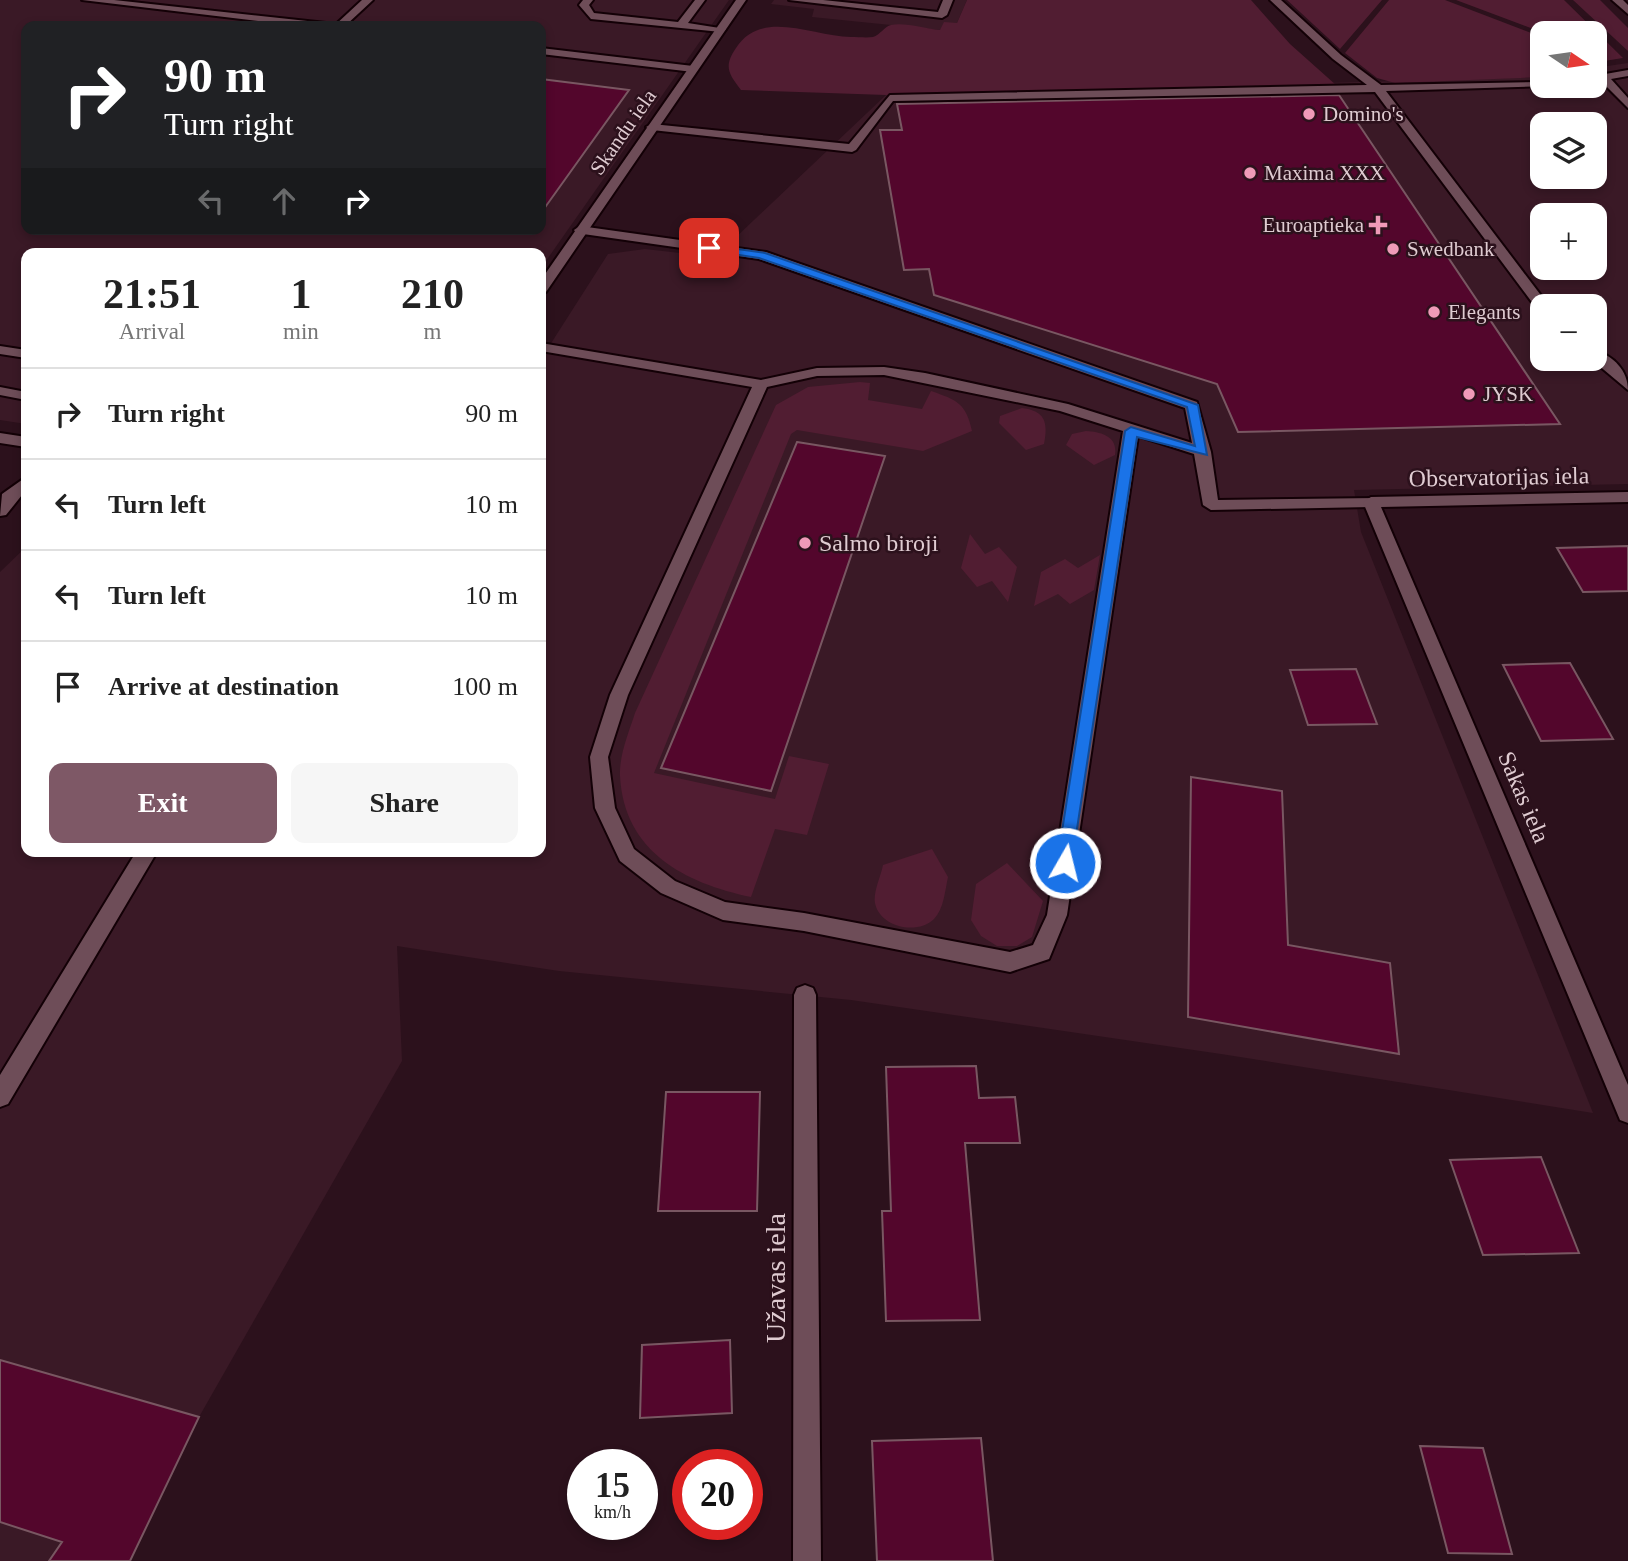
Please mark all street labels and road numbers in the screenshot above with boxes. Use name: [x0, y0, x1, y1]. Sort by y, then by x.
street label: Skandu iela: [585, 84, 661, 179]
street label: Observatorijas iela: [1408, 462, 1590, 492]
street label: Sakas iela: [1493, 747, 1555, 847]
street label: Užavas iela: [760, 1213, 791, 1343]

